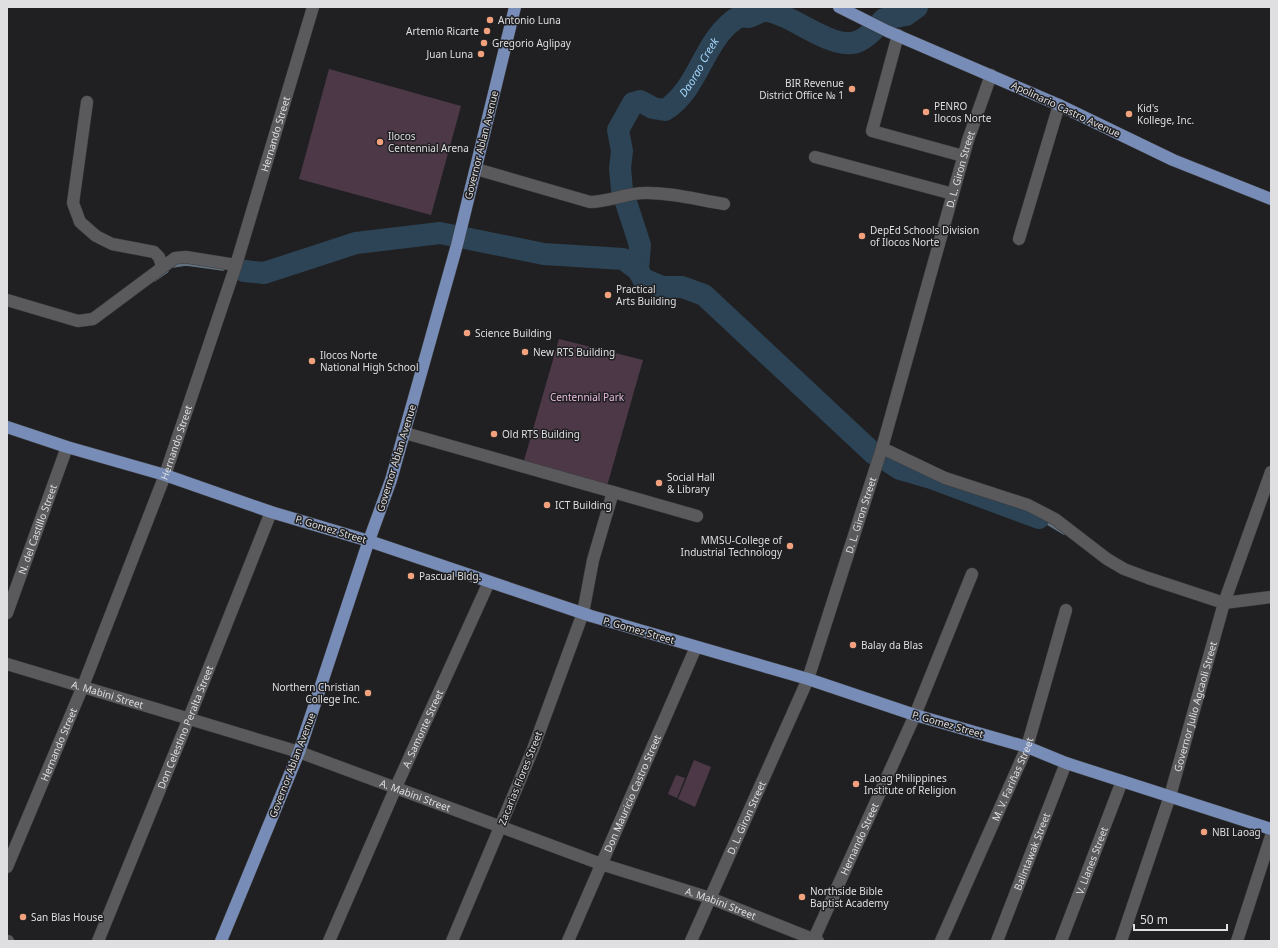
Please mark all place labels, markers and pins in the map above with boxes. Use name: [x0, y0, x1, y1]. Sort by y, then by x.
place label: Antonio Luna: [498, 13, 561, 27]
marker: Antonio Luna: [485, 15, 495, 25]
place label: Artemio Ricarte: [406, 24, 479, 38]
marker: Artemio Ricarte: [482, 26, 492, 36]
place label: Gregorio Aglipay: [492, 36, 572, 50]
marker: Gregorio Aglipay: [479, 38, 489, 48]
place label: Juan Luna: [425, 47, 473, 61]
marker: Juan Luna: [476, 49, 486, 59]
place label: BIR Revenue District Office № 1: [759, 76, 844, 102]
marker: BIR Revenue District Office № 1: [847, 84, 857, 94]
place label: PENRO Ilocos Norte: [934, 99, 992, 125]
place label: Kid's Kollege, Inc.: [1137, 101, 1194, 127]
marker: PENRO Ilocos Norte: [921, 107, 931, 117]
marker: Kid's Kollege, Inc.: [1124, 109, 1134, 119]
place label: Ilocos Centennial Arena: [388, 129, 469, 155]
marker: Ilocos Centennial Arena: [375, 137, 385, 147]
place label: DepEd Schools Division of Ilocos Norte: [870, 223, 979, 249]
marker: DepEd Schools Division of Ilocos Norte: [857, 231, 867, 241]
place label: Practical Arts Building: [616, 282, 676, 308]
marker: Practical Arts Building: [603, 290, 613, 300]
place label: Science Building: [475, 326, 552, 340]
marker: Science Building: [462, 328, 472, 338]
place label: New RTS Building: [533, 345, 615, 359]
marker: New RTS Building: [520, 347, 530, 357]
place label: Ilocos Norte National High School: [320, 348, 419, 374]
marker: Ilocos Norte National High School: [307, 356, 317, 366]
place label: Old RTS Building: [502, 427, 580, 441]
marker: Old RTS Building: [489, 429, 499, 439]
place label: Social Hall & Library: [667, 470, 715, 496]
marker: Social Hall & Library: [654, 478, 664, 488]
place label: ICT Building: [555, 498, 612, 512]
marker: ICT Building: [542, 500, 552, 510]
place label: MMSU-College of Industrial Technology: [681, 533, 783, 559]
marker: MMSU-College of Industrial Technology: [785, 541, 795, 551]
place label: Pascual Bldg.: [419, 569, 481, 583]
marker: Pascual Bldg.: [406, 571, 416, 581]
place label: Balay da Blas: [861, 638, 923, 652]
marker: Balay da Blas: [848, 640, 858, 650]
place label: Northern Christian College Inc.: [272, 680, 360, 706]
marker: Northern Christian College Inc.: [363, 688, 373, 698]
place label: Laoag Philippines Institute of Religion: [864, 771, 956, 797]
marker: Laoag Philippines Institute of Religion: [851, 779, 861, 789]
place label: NBI Laoag: [1212, 825, 1261, 839]
marker: NBI Laoag: [1199, 827, 1209, 837]
place label: Northside Bible Baptist Academy: [810, 884, 889, 910]
marker: Northside Bible Baptist Academy: [797, 892, 807, 902]
place label: San Blas House: [31, 910, 103, 924]
marker: San Blas House: [18, 912, 28, 922]

